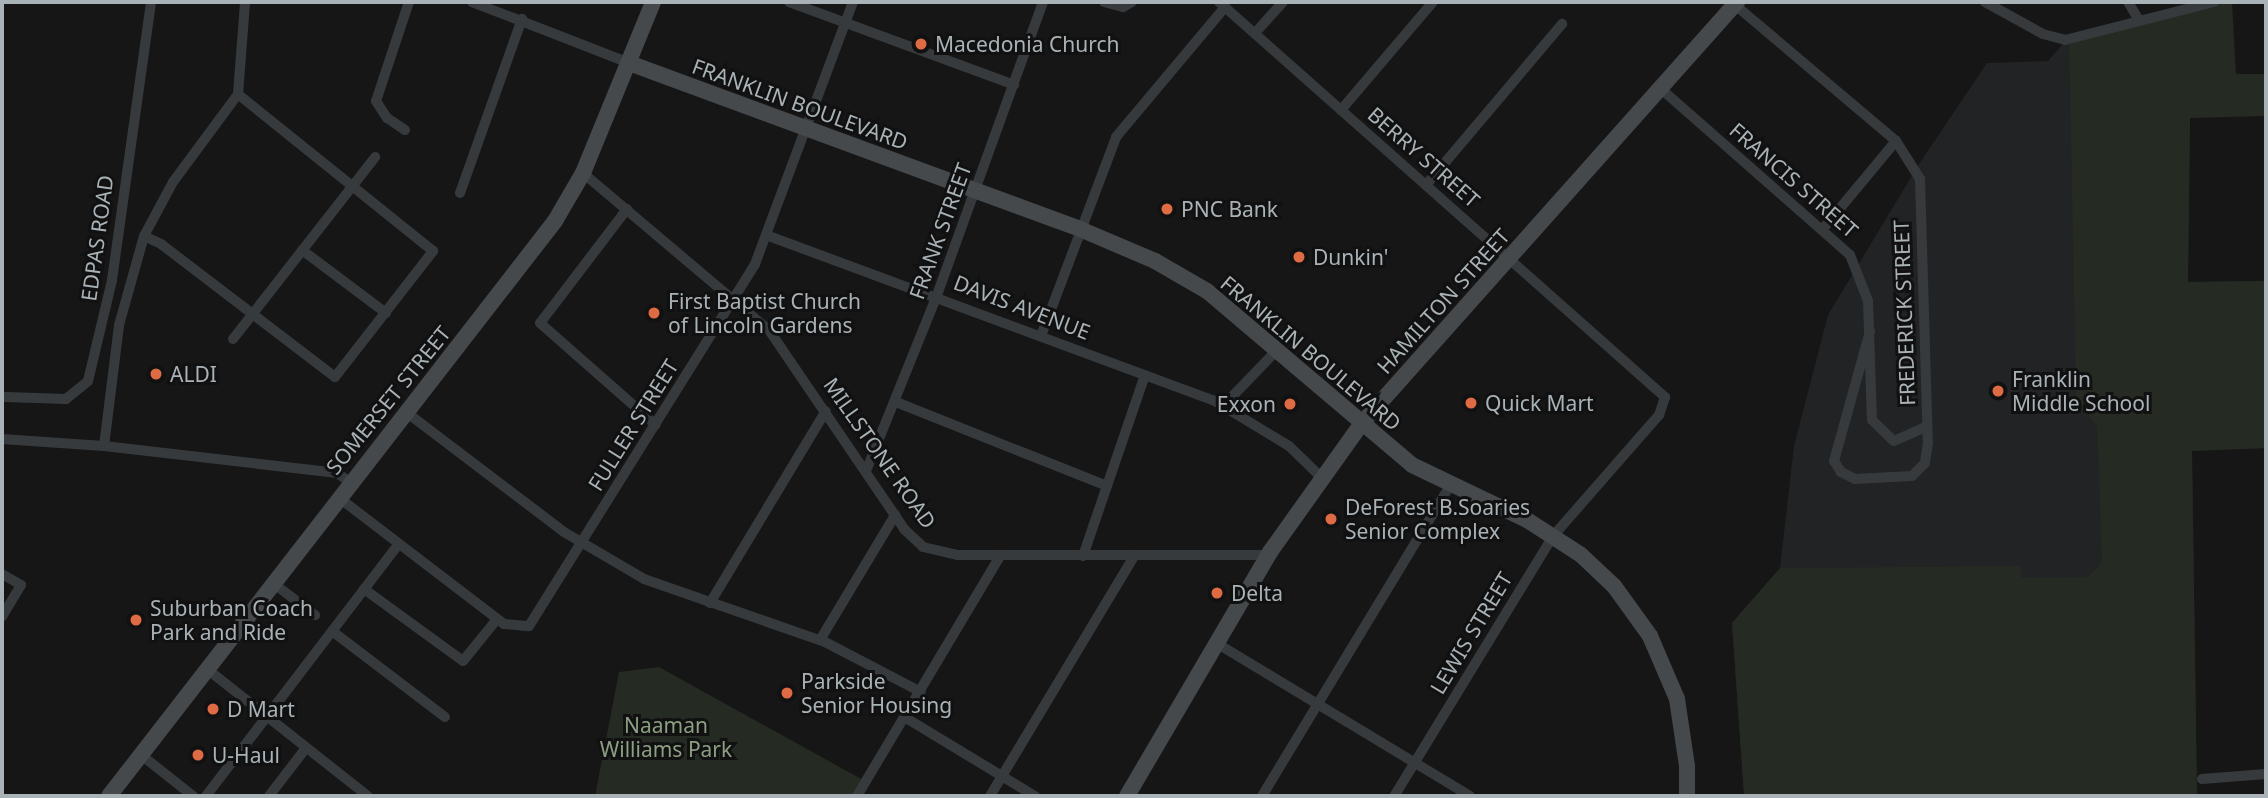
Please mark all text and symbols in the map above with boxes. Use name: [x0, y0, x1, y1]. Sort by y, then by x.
place label: Macedonia Church: [935, 31, 1120, 57]
marker: Macedonia Church: [913, 36, 929, 52]
street label: FRANKLIN BOULEVARD: [689, 53, 911, 155]
street label: BERRY STREET: [1363, 102, 1485, 212]
street label: FRANCIS STREET: [1725, 117, 1863, 243]
street label: FRANK STREET: [904, 159, 976, 303]
street label: EDPAS ROAD: [76, 173, 118, 303]
place label: PNC Bank: [1181, 196, 1278, 222]
marker: PNC Bank: [1159, 201, 1175, 217]
street label: FREDERICK STREET: [1888, 220, 1920, 406]
street label: HAMILTON STREET: [1371, 223, 1515, 379]
place label: Dunkin': [1313, 244, 1388, 270]
marker: Dunkin': [1291, 249, 1307, 265]
street label: DAVIS AVENUE: [950, 269, 1094, 345]
street label: FRANKLIN BOULEVARD: [1216, 270, 1406, 436]
place label: First Baptist Church of Lincoln Gardens: [668, 288, 861, 338]
marker: First Baptist Church of Lincoln Gardens: [646, 305, 662, 321]
street label: SOMERSET STREET: [321, 321, 455, 479]
street label: FULLER STREET: [583, 355, 683, 495]
place label: ALDI: [170, 361, 217, 387]
marker: ALDI: [148, 366, 164, 382]
place label: Franklin Middle School: [2012, 366, 2150, 416]
street label: MILLSTONE ROAD: [819, 373, 941, 533]
marker: Franklin Middle School: [1990, 383, 2006, 399]
place label: Quick Mart: [1485, 390, 1594, 416]
place label: Exxon: [1217, 391, 1276, 417]
marker: Quick Mart: [1463, 395, 1479, 411]
marker: Exxon: [1282, 396, 1298, 412]
place label: DeForest B.Soaries Senior Complex: [1345, 494, 1530, 544]
marker: DeForest B.Soaries Senior Complex: [1323, 511, 1339, 527]
street label: LEWIS STREET: [1425, 568, 1517, 698]
place label: Delta: [1231, 580, 1283, 606]
marker: Delta: [1209, 585, 1225, 601]
place label: Suburban Coach Park and Ride: [150, 595, 313, 645]
marker: Suburban Coach Park and Ride: [128, 612, 144, 628]
place label: Parkside Senior Housing: [801, 668, 952, 718]
marker: Parkside Senior Housing: [779, 685, 795, 701]
place label: D Mart: [227, 696, 295, 722]
marker: D Mart: [205, 701, 221, 717]
park label: Naaman Williams Park: [600, 712, 732, 762]
place label: U-Haul: [212, 742, 280, 768]
marker: U-Haul: [190, 747, 206, 763]

